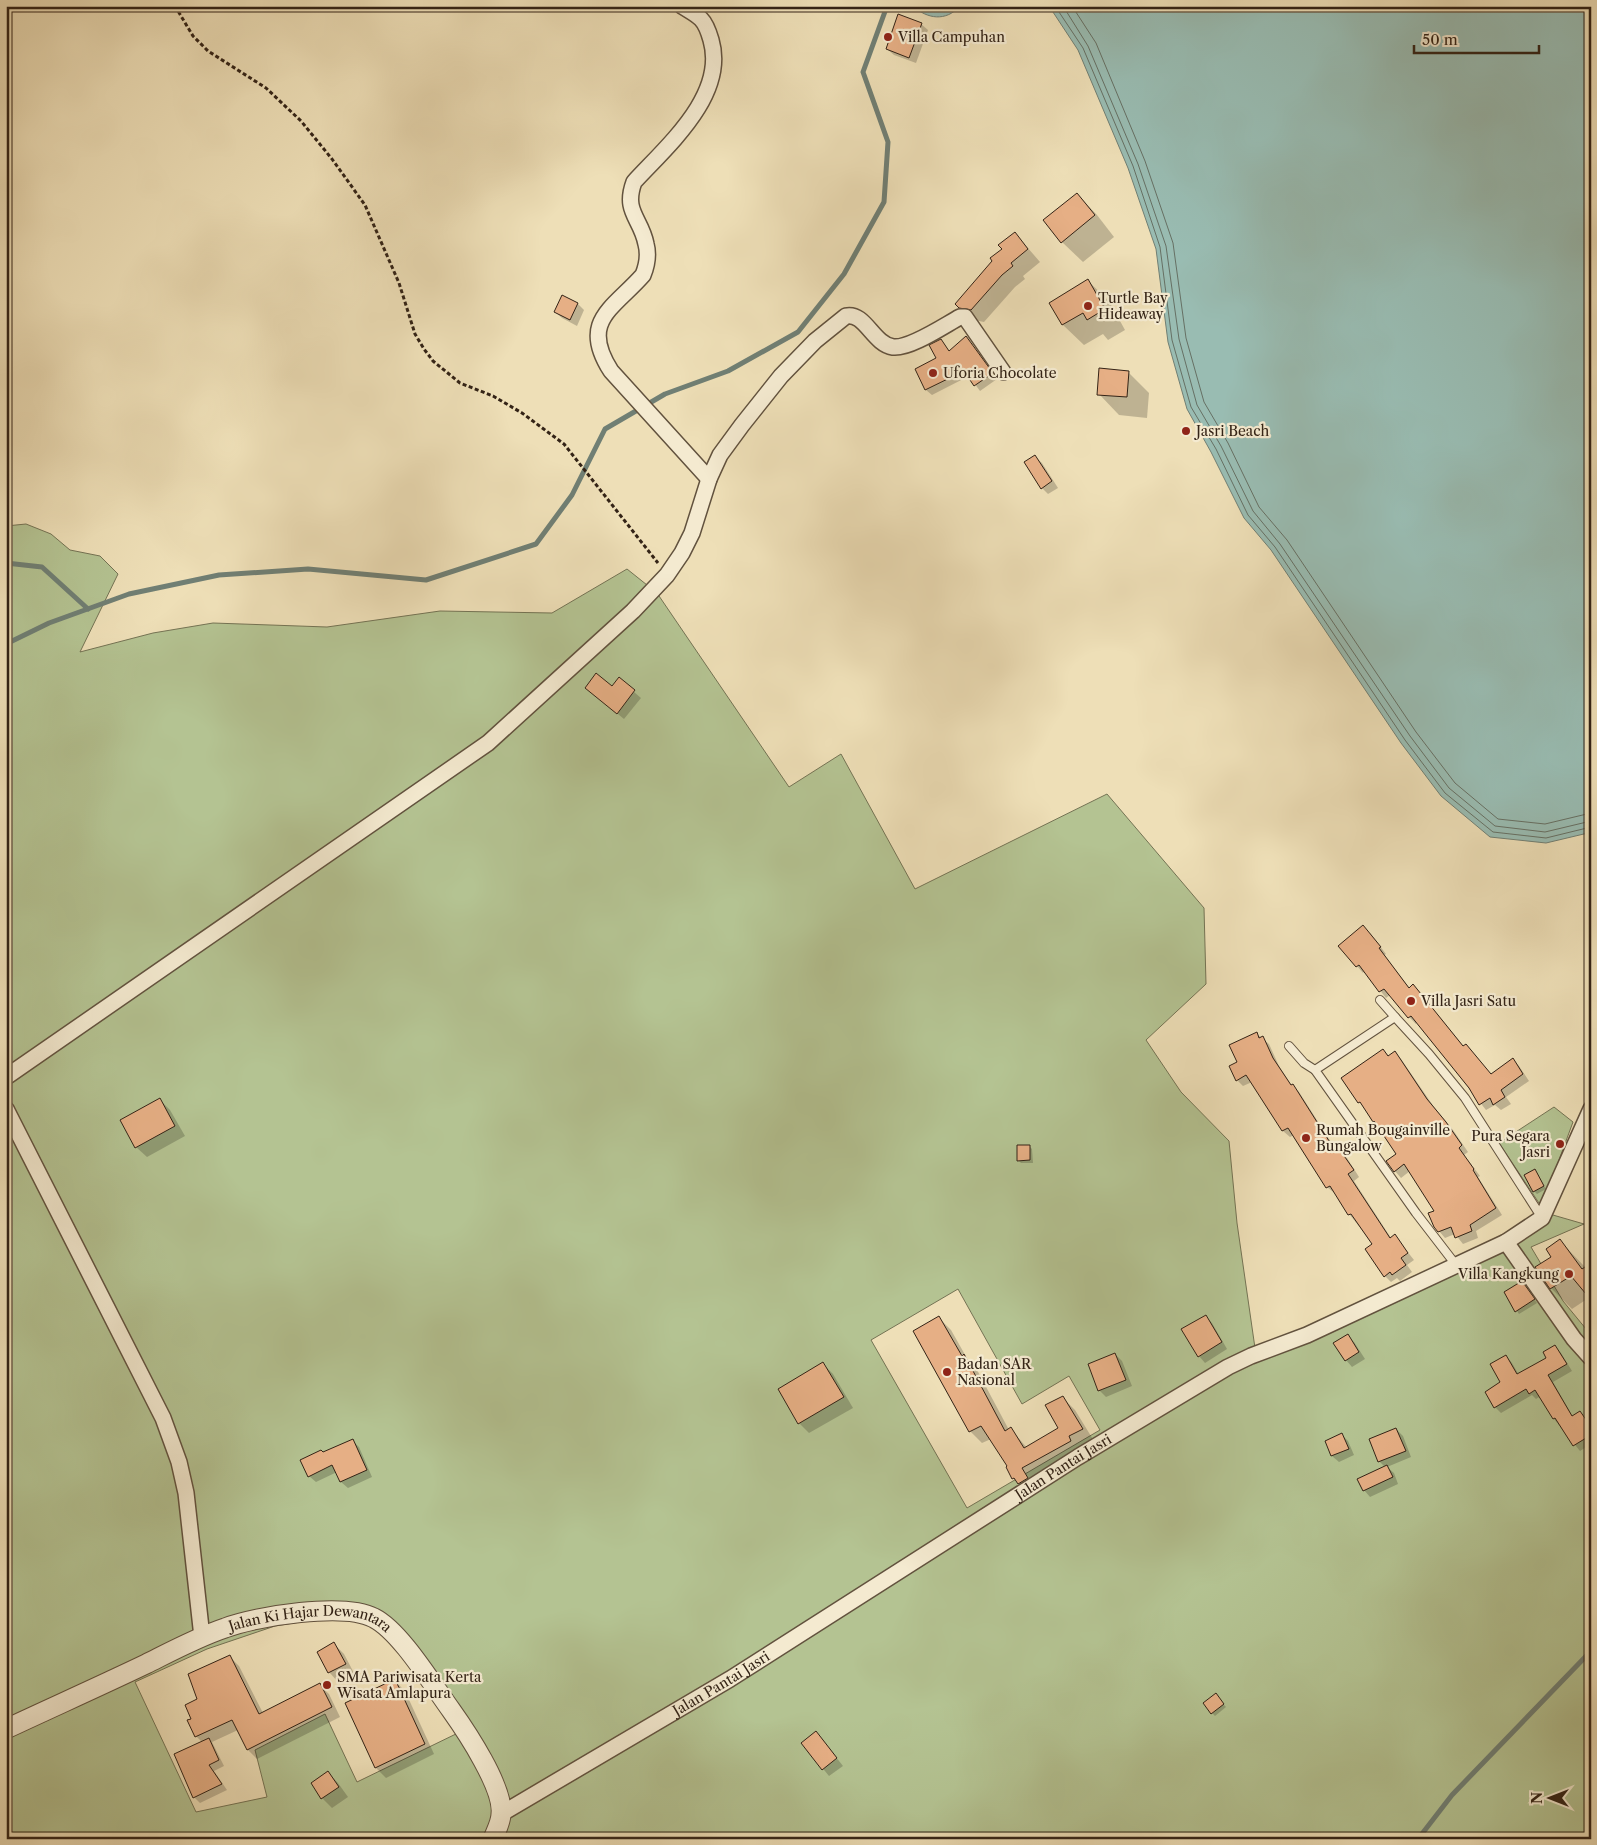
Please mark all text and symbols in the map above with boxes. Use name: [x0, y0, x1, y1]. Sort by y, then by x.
scale bar: [1414, 22, 1540, 54]
place label: Villa Campuhan: [897, 28, 1005, 46]
text: 50 m: [1422, 30, 1458, 49]
marker: Villa Campuhan: [882, 31, 894, 43]
place label: Turtle Bay Hideaway: [1098, 289, 1168, 323]
marker: Turtle Bay Hideaway: [1082, 300, 1094, 312]
place label: Uforia Chocolate: [943, 364, 1057, 382]
marker: Uforia Chocolate: [927, 367, 939, 379]
place label: Jasri Beach: [1194, 422, 1269, 440]
marker: Jasri Beach: [1180, 425, 1192, 437]
place label: Villa Jasri Satu: [1420, 992, 1516, 1010]
marker: Villa Jasri Satu: [1405, 995, 1417, 1007]
place label: Rumah Bougainville Bungalow: [1316, 1121, 1450, 1155]
place label: Pura Segara Jasri: [1471, 1127, 1551, 1161]
marker: Rumah Bougainville Bungalow: [1300, 1132, 1312, 1144]
marker: Pura Segara Jasri: [1554, 1138, 1566, 1150]
place label: Villa Kangkung: [1457, 1265, 1560, 1283]
marker: Villa Kangkung: [1563, 1268, 1575, 1280]
place label: Badan SAR Nasional: [957, 1355, 1032, 1389]
marker: Badan SAR Nasional: [941, 1366, 953, 1378]
street label: Jalan Pantai Jasri: [1010, 1430, 1115, 1505]
street label: Jalan Ki Hajar Dewantara: [224, 1602, 396, 1637]
street label: Jalan Pantai Jasri: [668, 1647, 773, 1721]
place label: SMA Pariwisata Kerta Wisata Amlapura: [336, 1668, 482, 1702]
marker: SMA Pariwisata Kerta Wisata Amlapura: [321, 1679, 333, 1691]
north arrow: [1524, 1772, 1574, 1822]
text: N: [1528, 1792, 1546, 1804]

